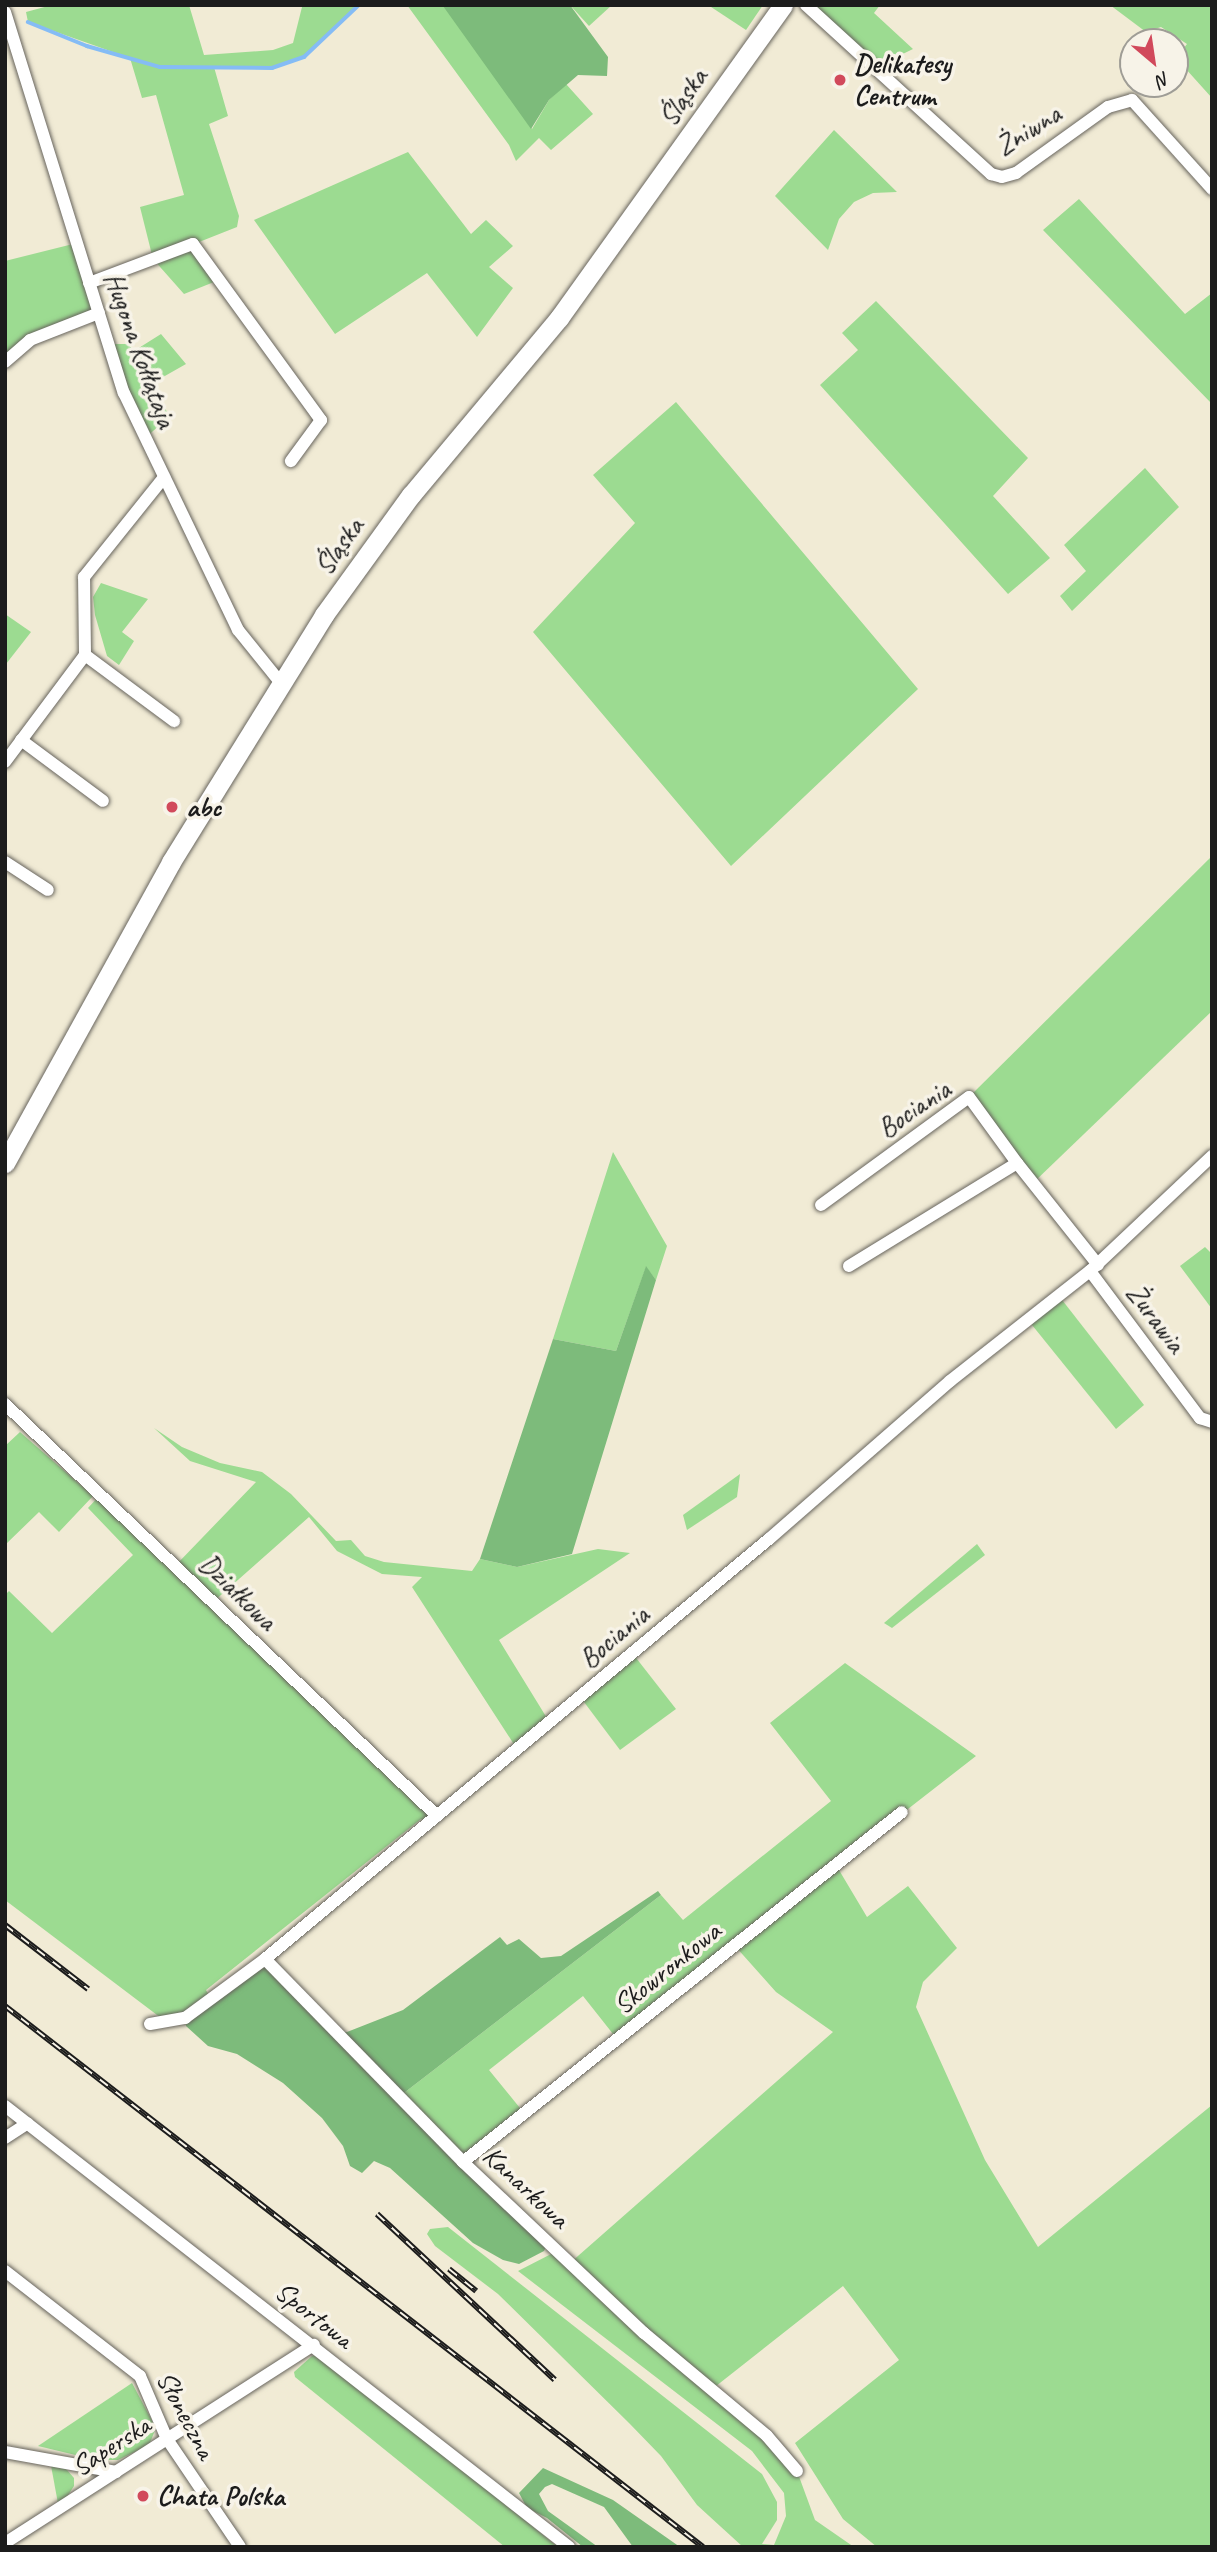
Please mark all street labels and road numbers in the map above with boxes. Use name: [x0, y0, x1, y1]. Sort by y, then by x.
street label: Śląska: [651, 62, 715, 132]
street label: Żniwna: [989, 97, 1067, 163]
street label: Hugona Kołłątaja: [96, 268, 184, 432]
street label: Śląska: [307, 511, 371, 581]
street label: Bociania: [871, 1073, 957, 1145]
street label: Żurawia: [1119, 1277, 1193, 1359]
street label: Działkowa: [192, 1547, 284, 1637]
street label: Bociania: [572, 1598, 656, 1676]
street label: Skowronkowa: [607, 1915, 727, 2021]
street label: Kanarkowa: [476, 2139, 576, 2235]
street label: Sportowa: [268, 2274, 360, 2356]
street label: Słoneczna: [149, 2366, 223, 2464]
street label: Saperska: [66, 2408, 156, 2484]

